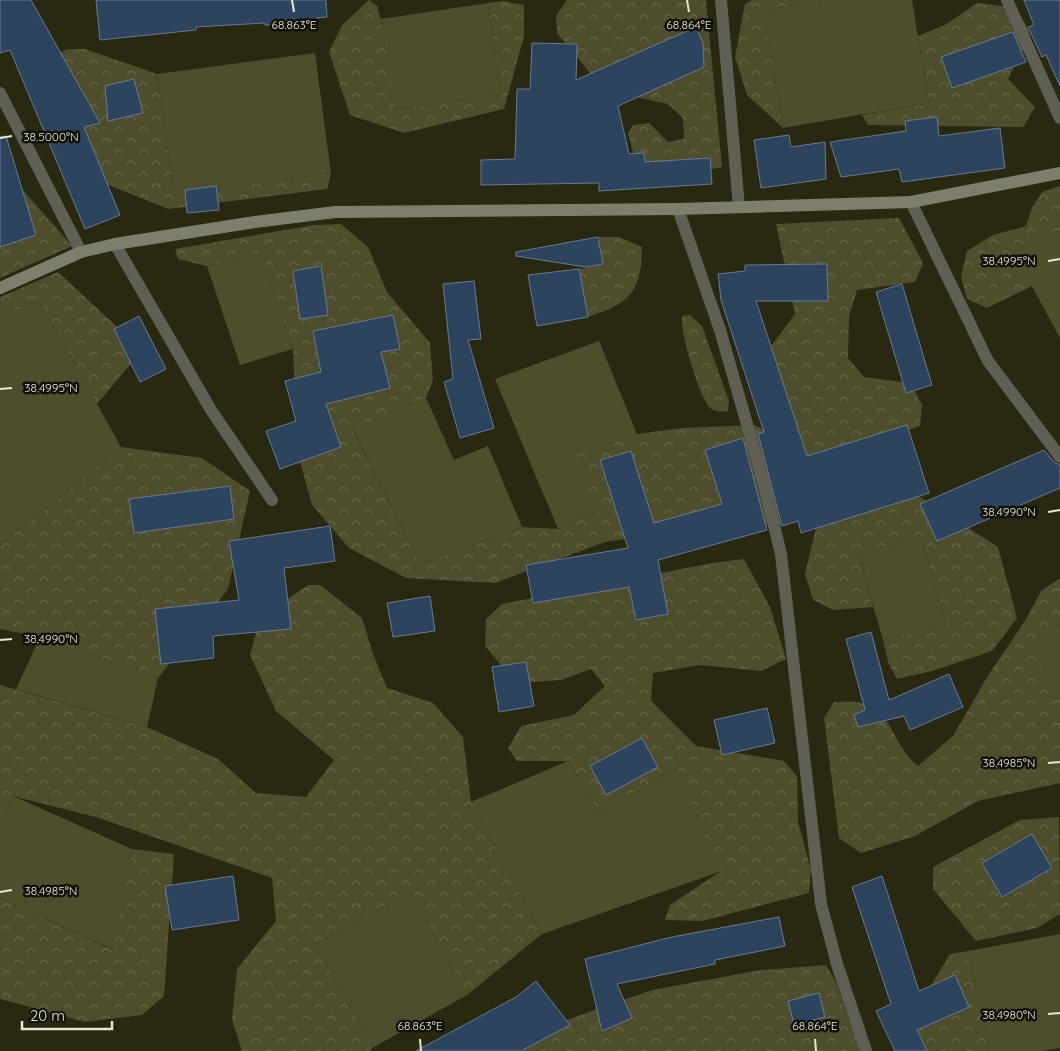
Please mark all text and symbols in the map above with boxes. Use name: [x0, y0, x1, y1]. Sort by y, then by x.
text: 68.863°E: [271, 17, 317, 32]
text: 68.864°E: [666, 17, 712, 32]
text: 38.5000°N: [23, 129, 79, 144]
text: 38.4995°N: [982, 253, 1036, 268]
text: 38.4995°N: [24, 380, 78, 395]
text: 38.4990°N: [982, 504, 1036, 519]
text: 38.4990°N: [24, 631, 78, 646]
text: 38.4985°N: [982, 755, 1036, 770]
text: 38.4985°N: [24, 883, 78, 898]
scale bar: [22, 998, 112, 1030]
text: 20 m: [30, 1006, 65, 1025]
text: 38.4980°N: [982, 1007, 1036, 1022]
text: 68.863°E: [397, 1018, 443, 1033]
text: 68.864°E: [792, 1018, 838, 1033]

